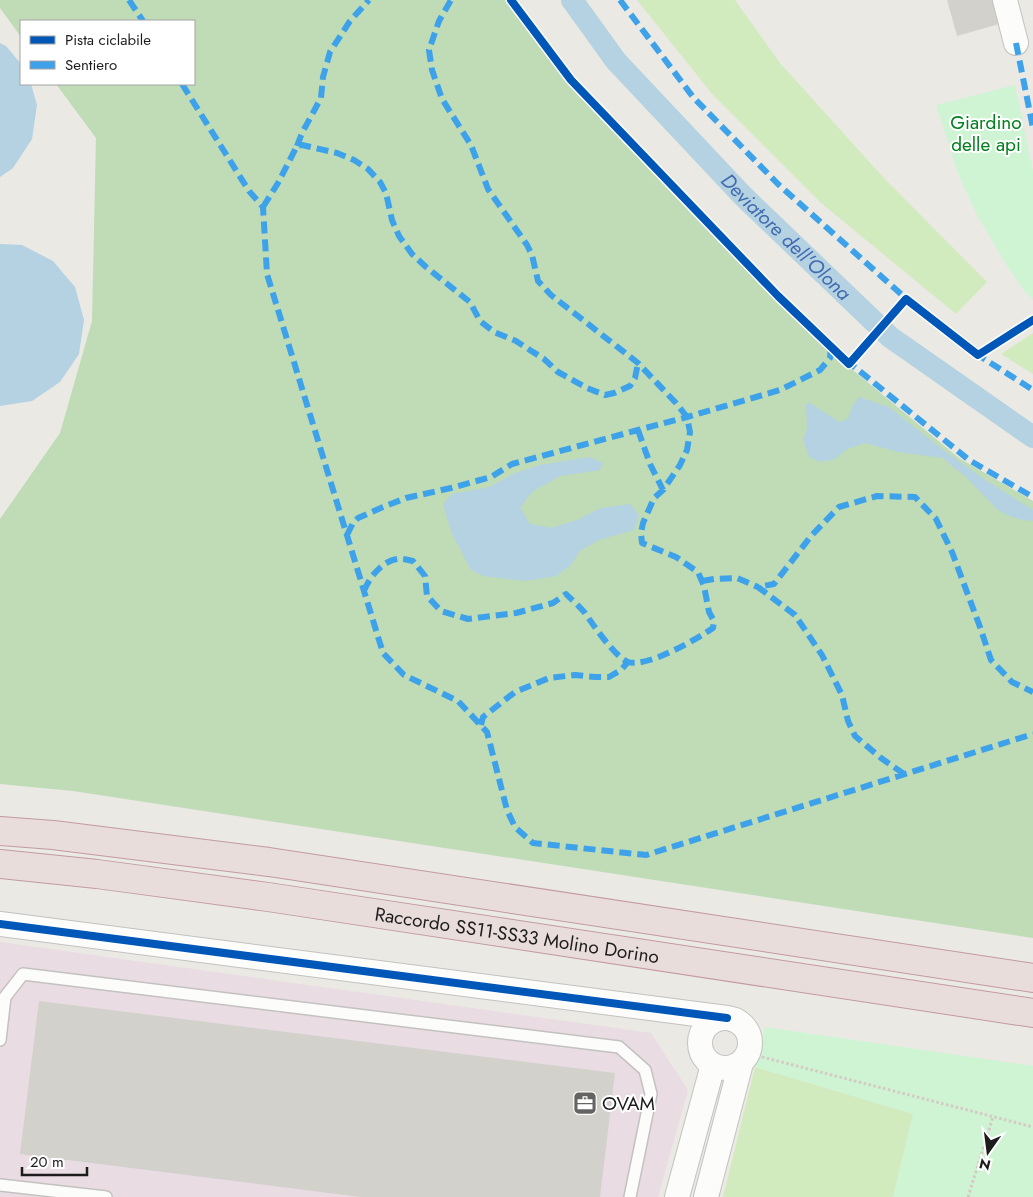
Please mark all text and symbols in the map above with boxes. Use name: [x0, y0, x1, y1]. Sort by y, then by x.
legend: [20, 20, 195, 85]
text: Pista ciclabile: [65, 29, 151, 51]
text: Sentiero: [65, 54, 117, 76]
park label: Giardino delle api: [950, 109, 1022, 158]
water label: Deviatore dell'Olona: [714, 167, 858, 307]
street label: Raccordo SS11-SS33 Molino Dorino: [373, 900, 661, 970]
office icon: OVAM: [572, 1090, 598, 1116]
place label: OVAM: [602, 1090, 655, 1117]
north arrow: [963, 1127, 1013, 1177]
scale bar: [22, 1144, 88, 1176]
text: 20 m: [30, 1151, 64, 1173]
text: N: [977, 1154, 993, 1176]

